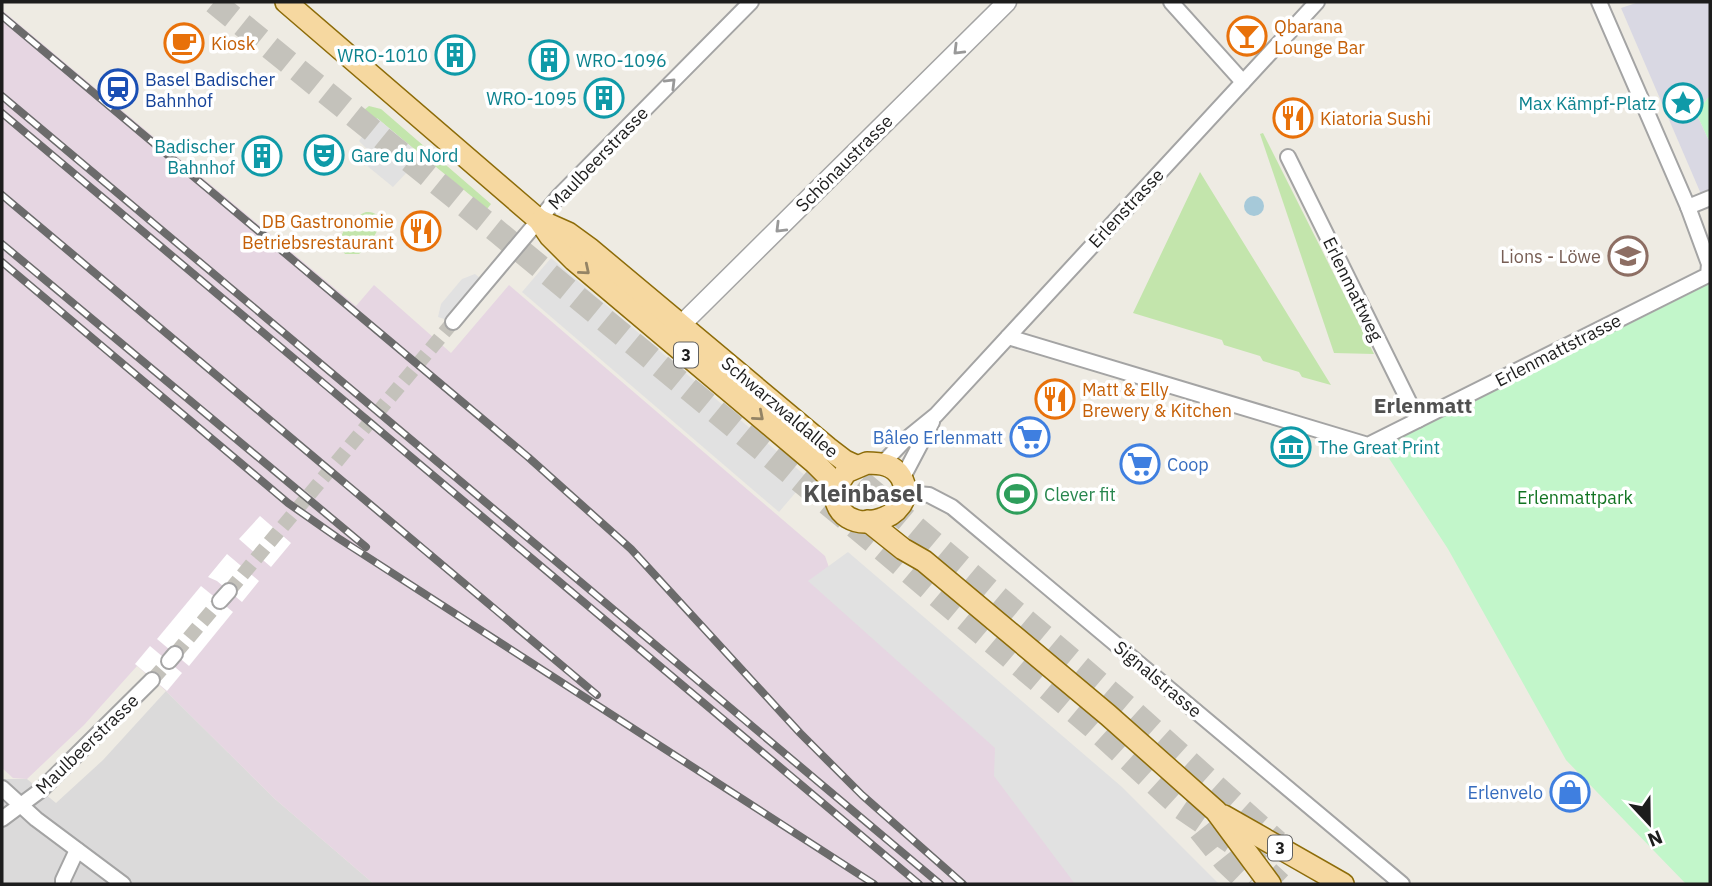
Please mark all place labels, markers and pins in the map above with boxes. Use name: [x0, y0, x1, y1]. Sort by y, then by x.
bar icon: Qbarana Lounge Bar: [1226, 15, 1268, 57]
place label: Qbarana Lounge Bar: [1274, 15, 1365, 59]
cafe icon: Kiosk: [163, 22, 205, 64]
place label: Kiosk: [211, 32, 256, 55]
building icon: WRO-1010: [434, 34, 476, 76]
building icon: WRO-1096: [528, 39, 570, 81]
place label: WRO-1010: [337, 44, 428, 67]
place label: WRO-1096: [576, 49, 667, 72]
station icon: Basel Badischer Bahnhof: [97, 68, 139, 110]
place label: Basel Badischer Bahnhof: [145, 68, 275, 112]
building icon: WRO-1095: [583, 77, 625, 119]
place icon: Max Kämpf-Platz: [1662, 82, 1704, 124]
place label: WRO-1095: [486, 87, 577, 110]
place label: Max Kämpf-Platz: [1518, 92, 1656, 115]
restaurant icon: Kiatoria Sushi: [1272, 97, 1314, 139]
place label: Kiatoria Sushi: [1320, 107, 1431, 130]
theatre icon: Gare du Nord: [303, 134, 345, 176]
place label: Badischer Bahnhof: [154, 135, 235, 179]
building icon: Badischer Bahnhof: [241, 135, 283, 177]
place label: Gare du Nord: [351, 144, 458, 167]
place label: DB Gastronomie Betriebsrestaurant: [242, 210, 394, 254]
restaurant icon: DB Gastronomie Betriebsrestaurant: [400, 210, 442, 252]
school or university icon: Lions - Löwe: [1607, 235, 1649, 277]
place label: Lions - Löwe: [1500, 245, 1601, 268]
restaurant icon: Matt & Elly Brewery & Kitchen: [1034, 378, 1076, 420]
place label: Matt & Elly Brewery & Kitchen: [1082, 378, 1232, 422]
supermarket icon: Bâleo Erlenmatt: [1009, 416, 1051, 458]
place label: Bâleo Erlenmatt: [873, 426, 1003, 449]
museum icon: The Great Print: [1270, 426, 1312, 468]
place label: The Great Print: [1318, 436, 1440, 459]
supermarket icon: Coop: [1119, 443, 1161, 485]
place label: Coop: [1167, 453, 1209, 476]
sports icon: Clever fit: [996, 473, 1038, 515]
place label: Clever fit: [1044, 483, 1116, 506]
shop icon: Erlenvelo: [1549, 771, 1591, 813]
place label: Erlenvelo: [1467, 781, 1543, 804]

